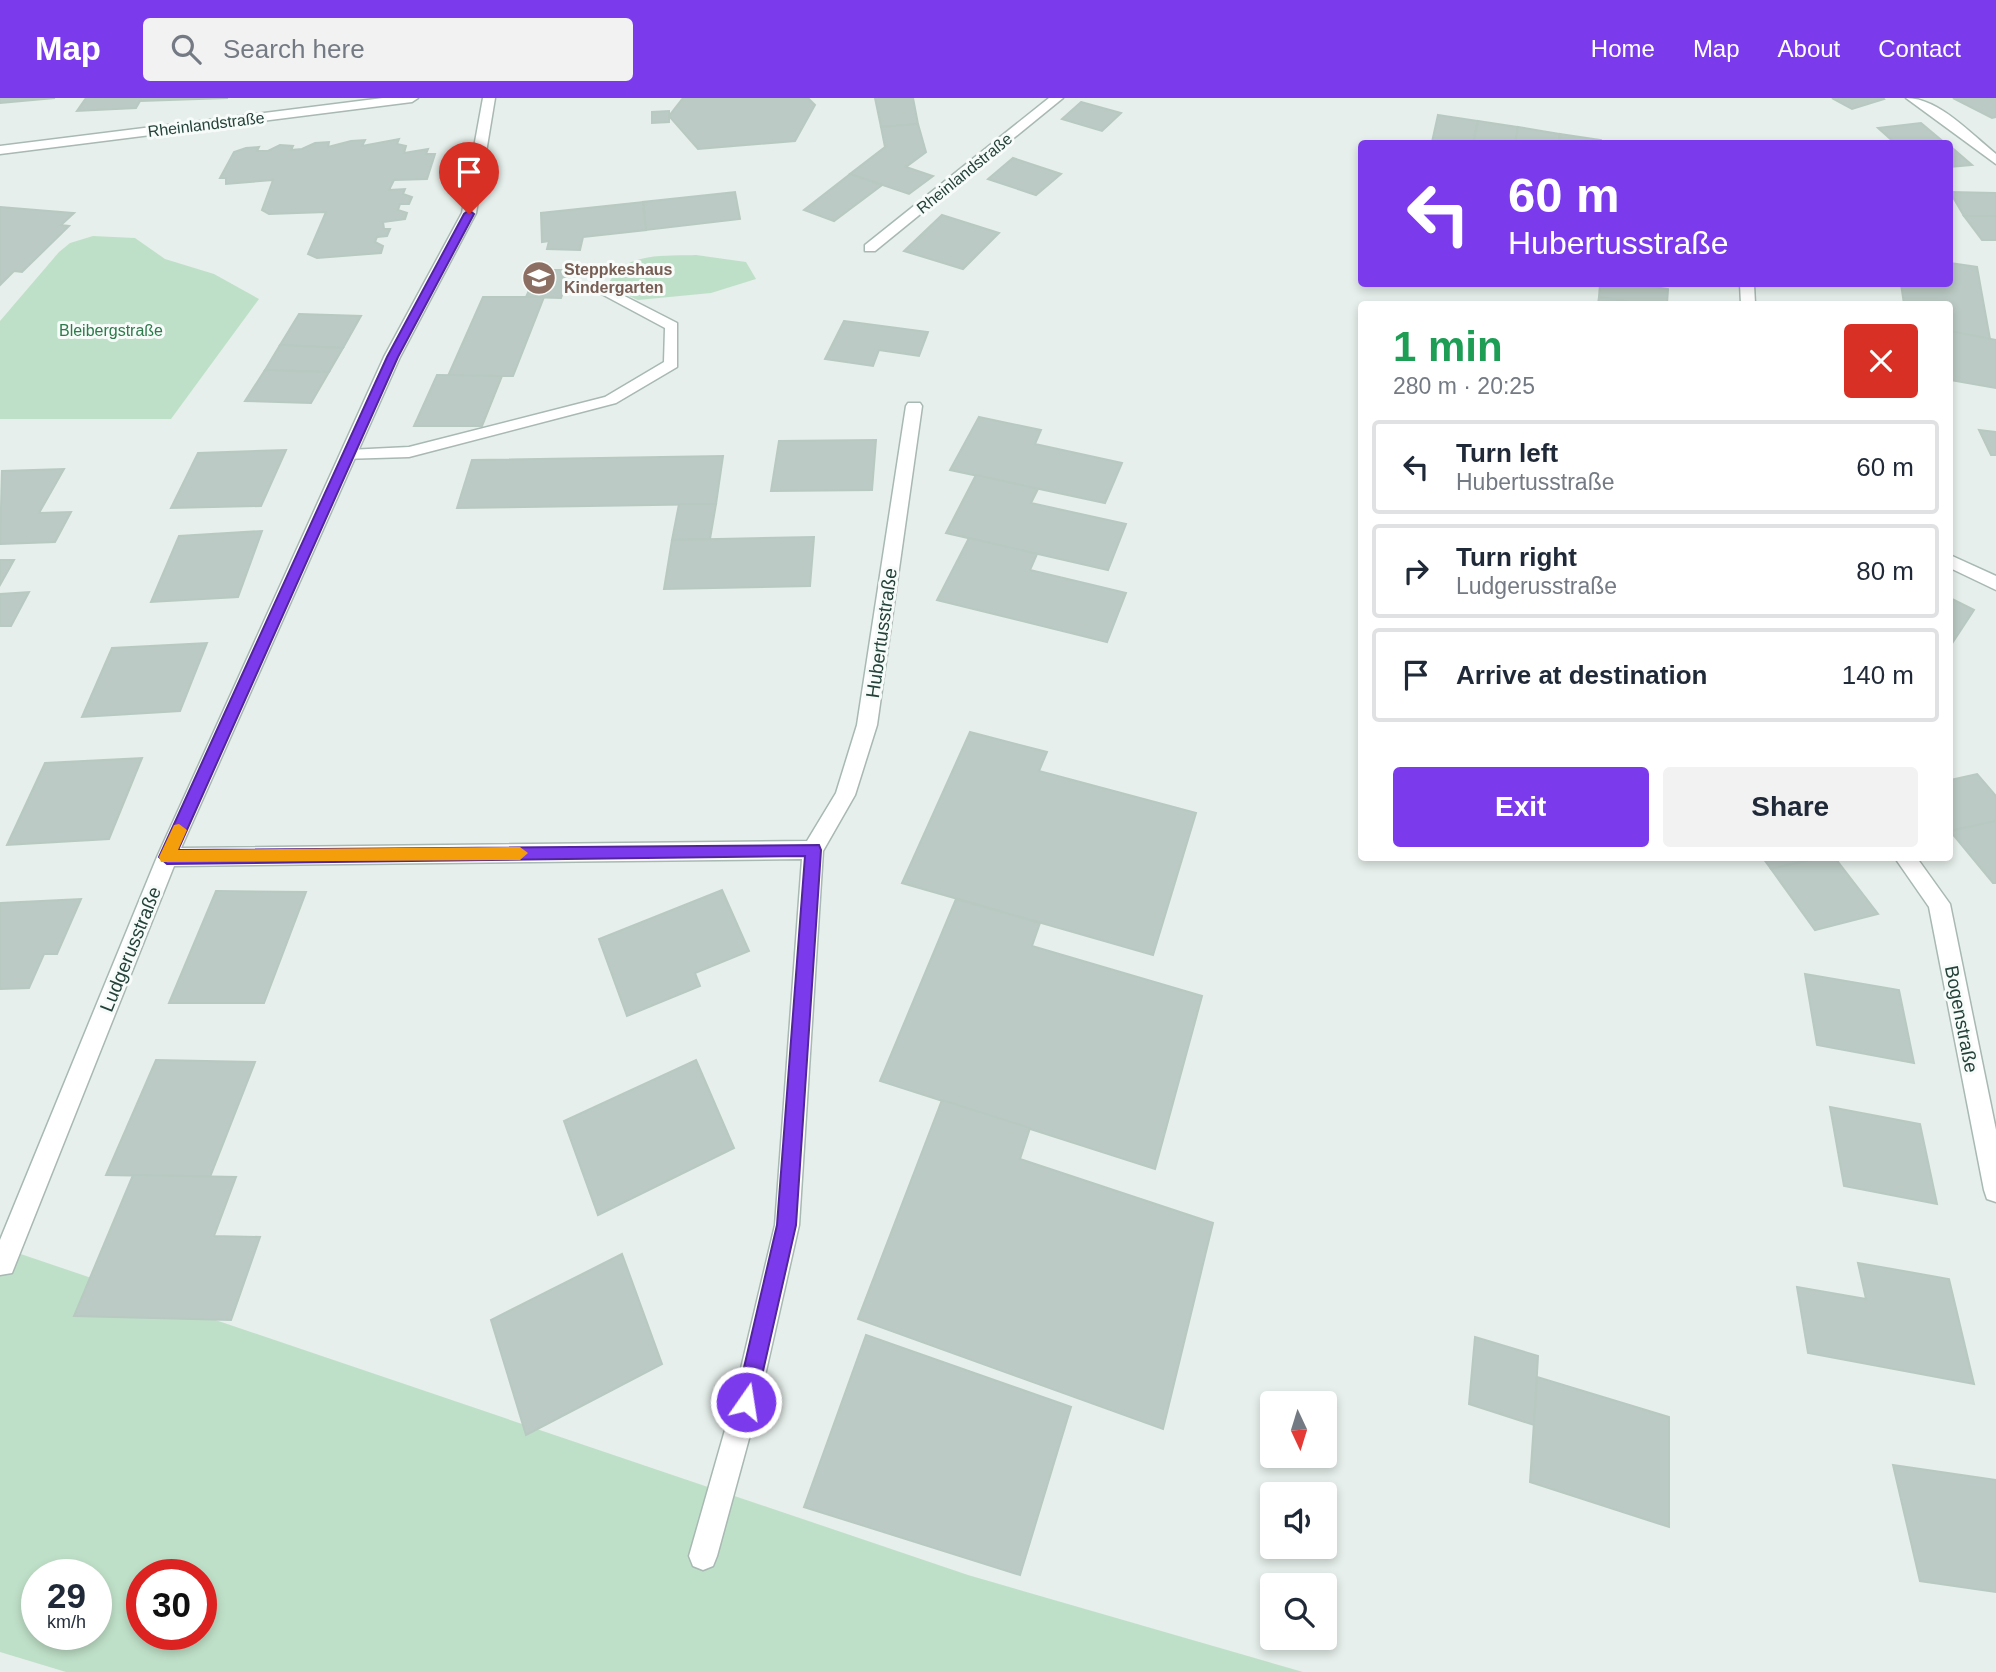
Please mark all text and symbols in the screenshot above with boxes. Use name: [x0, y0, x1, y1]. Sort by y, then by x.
search box: [143, 18, 633, 81]
text: Map: [35, 30, 101, 67]
icon: search: [167, 30, 205, 68]
text: Search here: [223, 34, 365, 64]
text: Home: [1591, 35, 1655, 62]
text: Map: [1693, 35, 1740, 62]
text: About: [1778, 35, 1840, 62]
text: Contact: [1878, 35, 1961, 62]
street label: Rheinlandstraße: [147, 109, 265, 140]
street label: Rheinlandstraße: [913, 130, 1015, 217]
pin: [439, 142, 499, 214]
icon: arrive: [450, 153, 488, 191]
icon: left: [1393, 168, 1484, 259]
text: 60 m: [1508, 168, 1620, 222]
text: Hubertusstraße: [1508, 225, 1729, 261]
school or university icon: Steppkeshaus Kindergarten: [520, 259, 558, 297]
place label: Steppkeshaus Kindergarten: [564, 261, 673, 296]
park label: Bleibergstraße: [59, 322, 163, 339]
text: 1 min: [1393, 323, 1503, 370]
button: close: [1844, 324, 1918, 398]
text: 280 m · 20:25: [1393, 373, 1535, 399]
text: Turn left: [1456, 438, 1558, 468]
icon: left: [1397, 448, 1435, 486]
text: 60 m: [1856, 452, 1914, 482]
text: Hubertusstraße: [1456, 469, 1615, 495]
text: Turn right: [1456, 542, 1577, 572]
icon: right: [1397, 552, 1435, 590]
text: 80 m: [1856, 556, 1914, 586]
street label: Hubertusstraße: [862, 567, 901, 699]
text: Ludgerusstraße: [1456, 573, 1617, 599]
icon: arrive: [1397, 656, 1435, 694]
text: Arrive at destination: [1456, 660, 1707, 690]
text: 140 m: [1842, 660, 1914, 690]
button: Exit: [1393, 767, 1649, 847]
button: Share: [1663, 767, 1918, 847]
street label: Ludgerusstraße: [96, 884, 165, 1015]
street label: Bogenstraße: [1941, 964, 1982, 1074]
position arrow: [709, 1365, 783, 1439]
north arrow: [1260, 1391, 1337, 1468]
map controls: [1260, 1391, 1337, 1650]
button: sound: [1260, 1482, 1337, 1559]
speed limit sign: 30: [126, 1559, 217, 1650]
button: search: [1260, 1573, 1337, 1650]
text: 29: [47, 1576, 86, 1615]
text: km/h: [47, 1612, 86, 1632]

